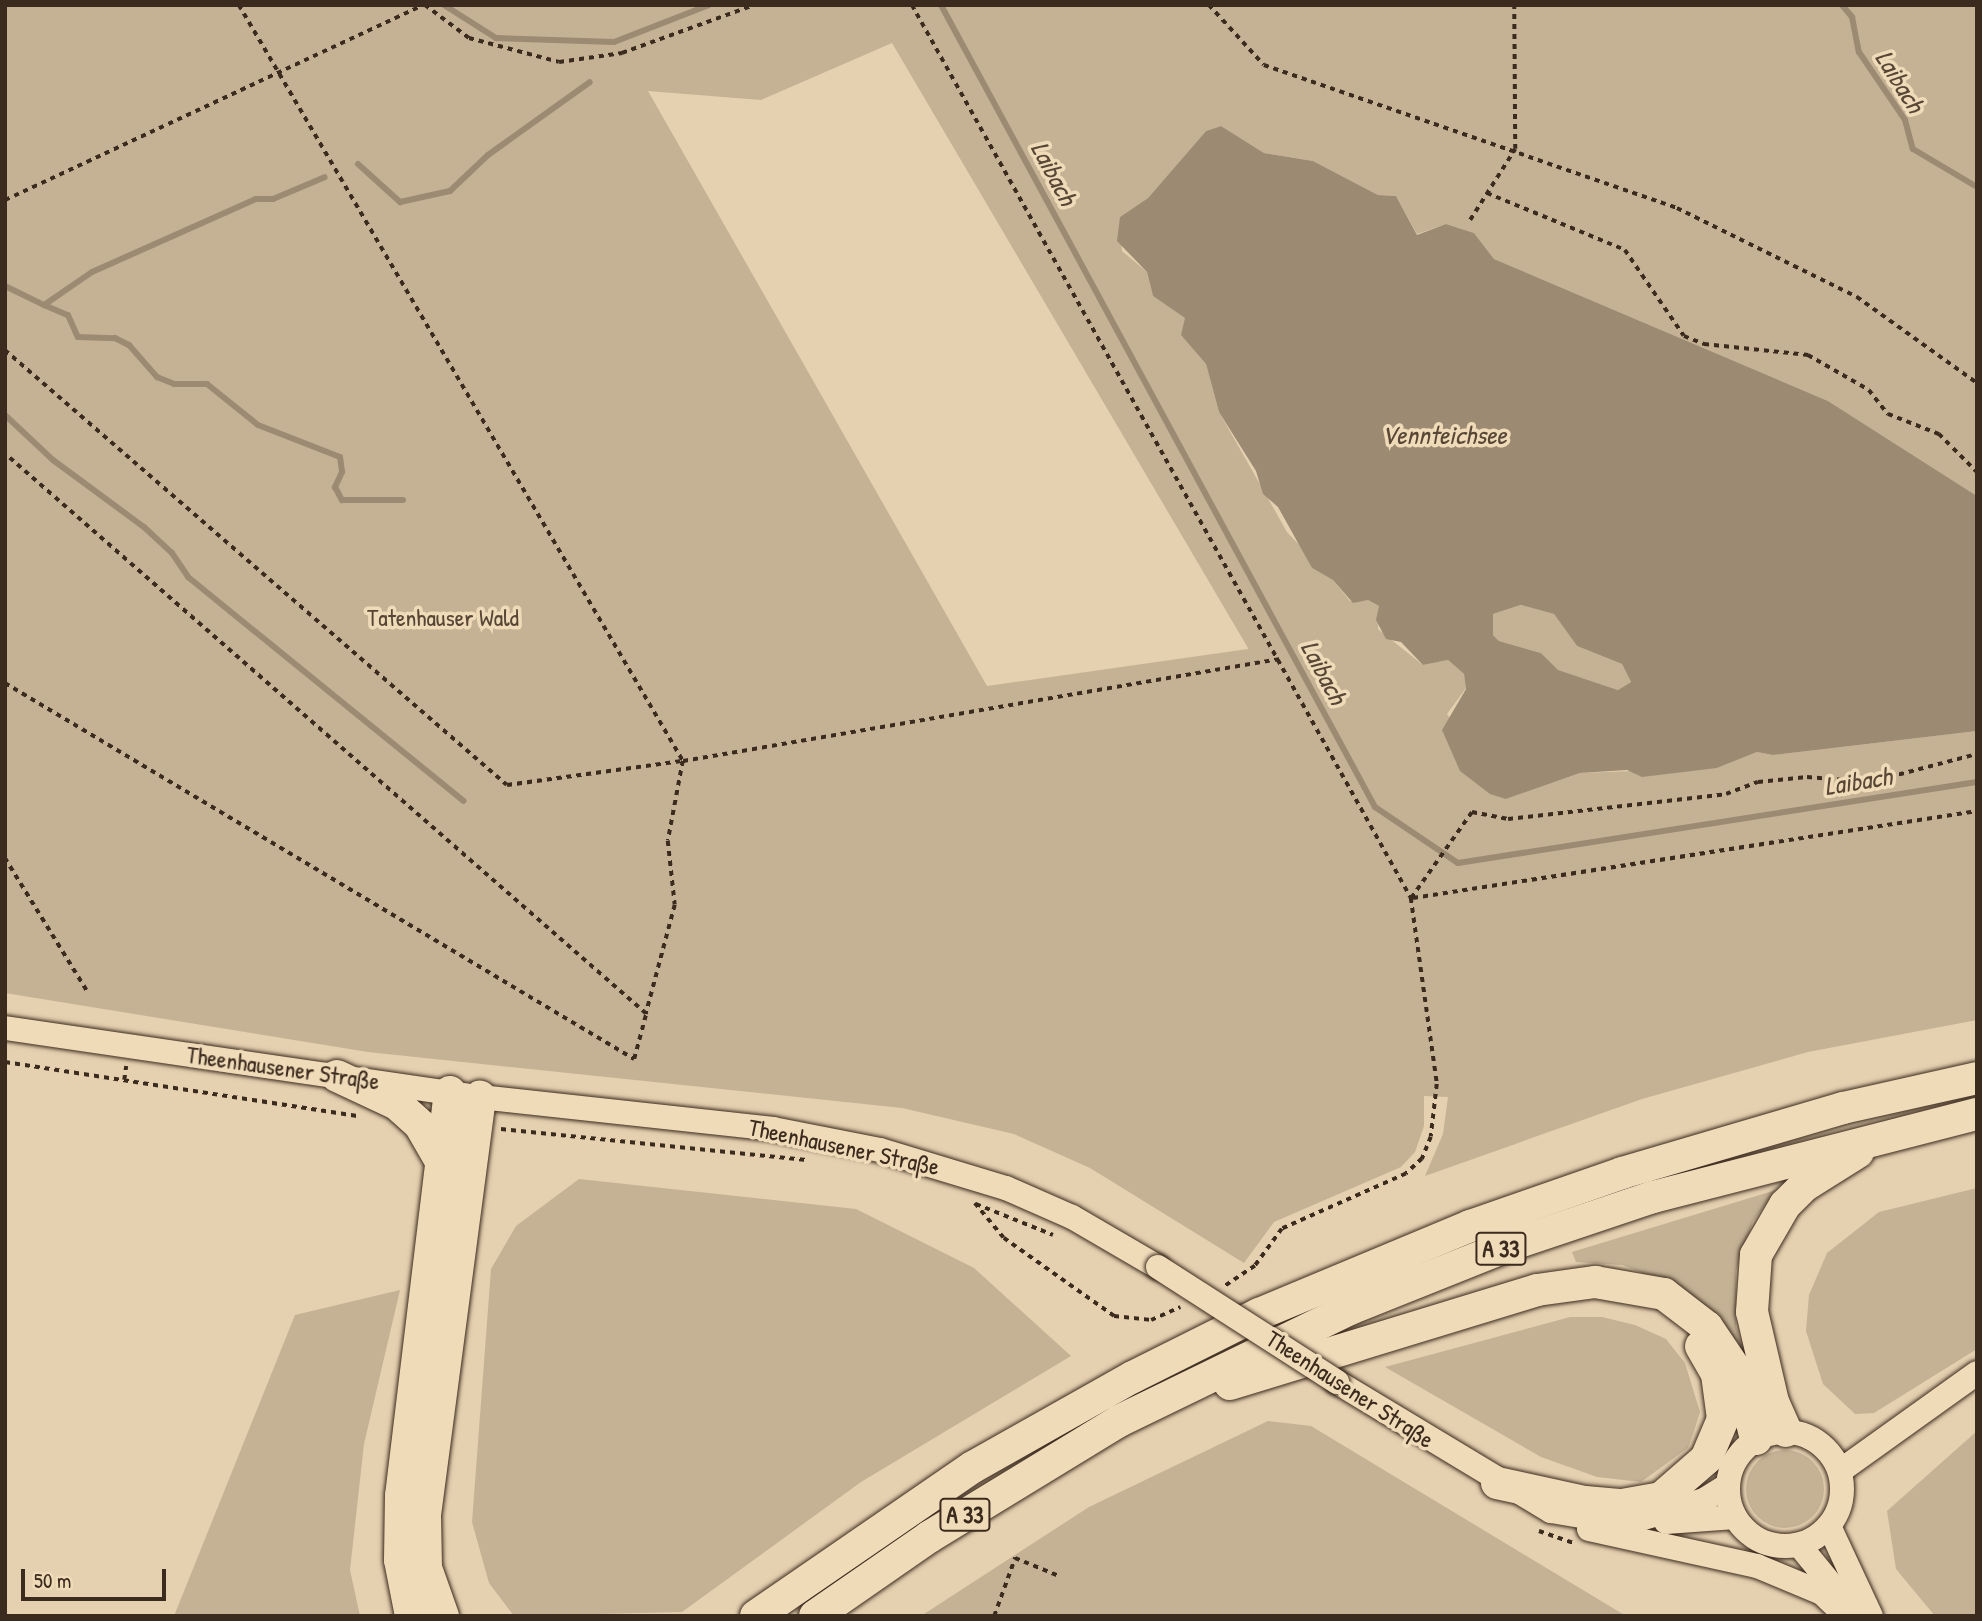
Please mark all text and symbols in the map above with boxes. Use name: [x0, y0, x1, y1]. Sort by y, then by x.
water label: Laibach: [1869, 44, 1931, 118]
water label: Laibach: [1024, 136, 1084, 210]
water label: Vennteichsee: [1381, 419, 1507, 451]
park label: Tatenhauser Wald: [367, 604, 519, 632]
water label: Laibach: [1294, 635, 1354, 709]
water label: Laibach: [1822, 760, 1894, 802]
street label: Theenhausener Straße: [185, 1040, 381, 1096]
street label: Theenhausener Straße: [746, 1113, 942, 1181]
road number: A 33: [1475, 1230, 1527, 1268]
street label: Theenhausener Straße: [1261, 1324, 1439, 1454]
road number: A 33: [939, 1496, 991, 1534]
scale bar: [24, 1554, 170, 1598]
text: 50 m: [34, 1566, 71, 1595]

